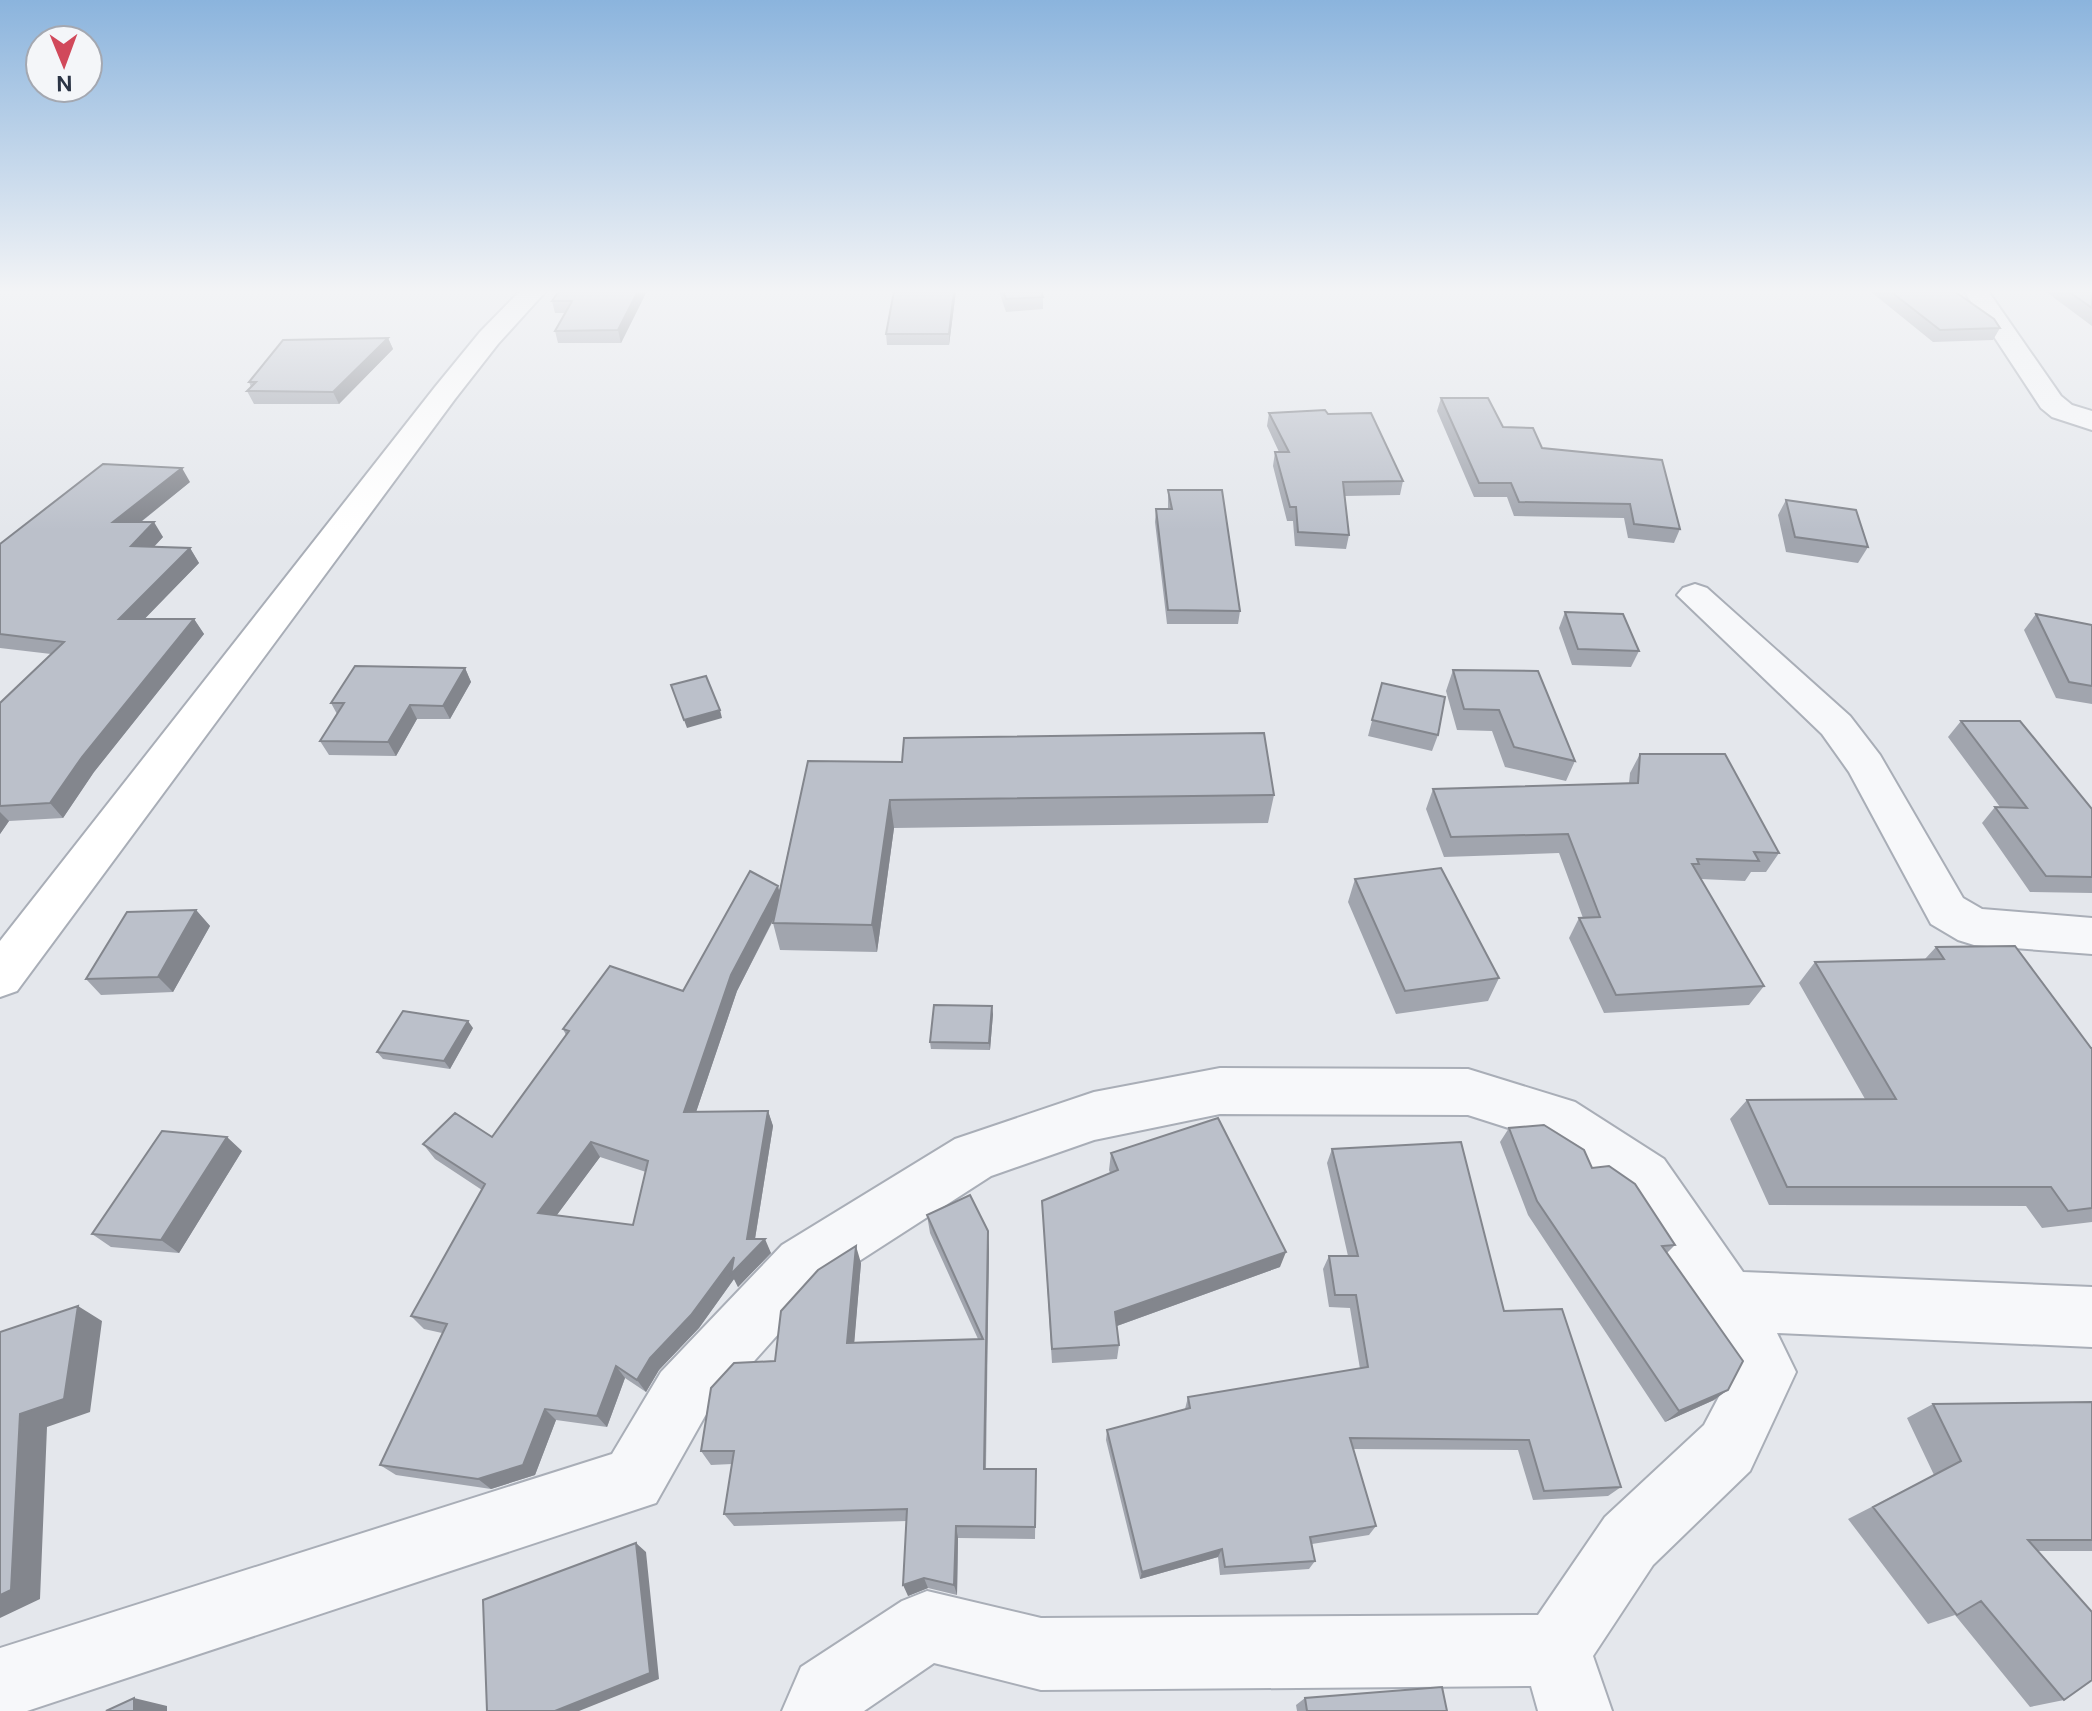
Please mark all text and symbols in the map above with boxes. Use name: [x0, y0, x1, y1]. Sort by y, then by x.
north arrow: [24, 24, 104, 104]
text: N: [56, 69, 73, 98]

